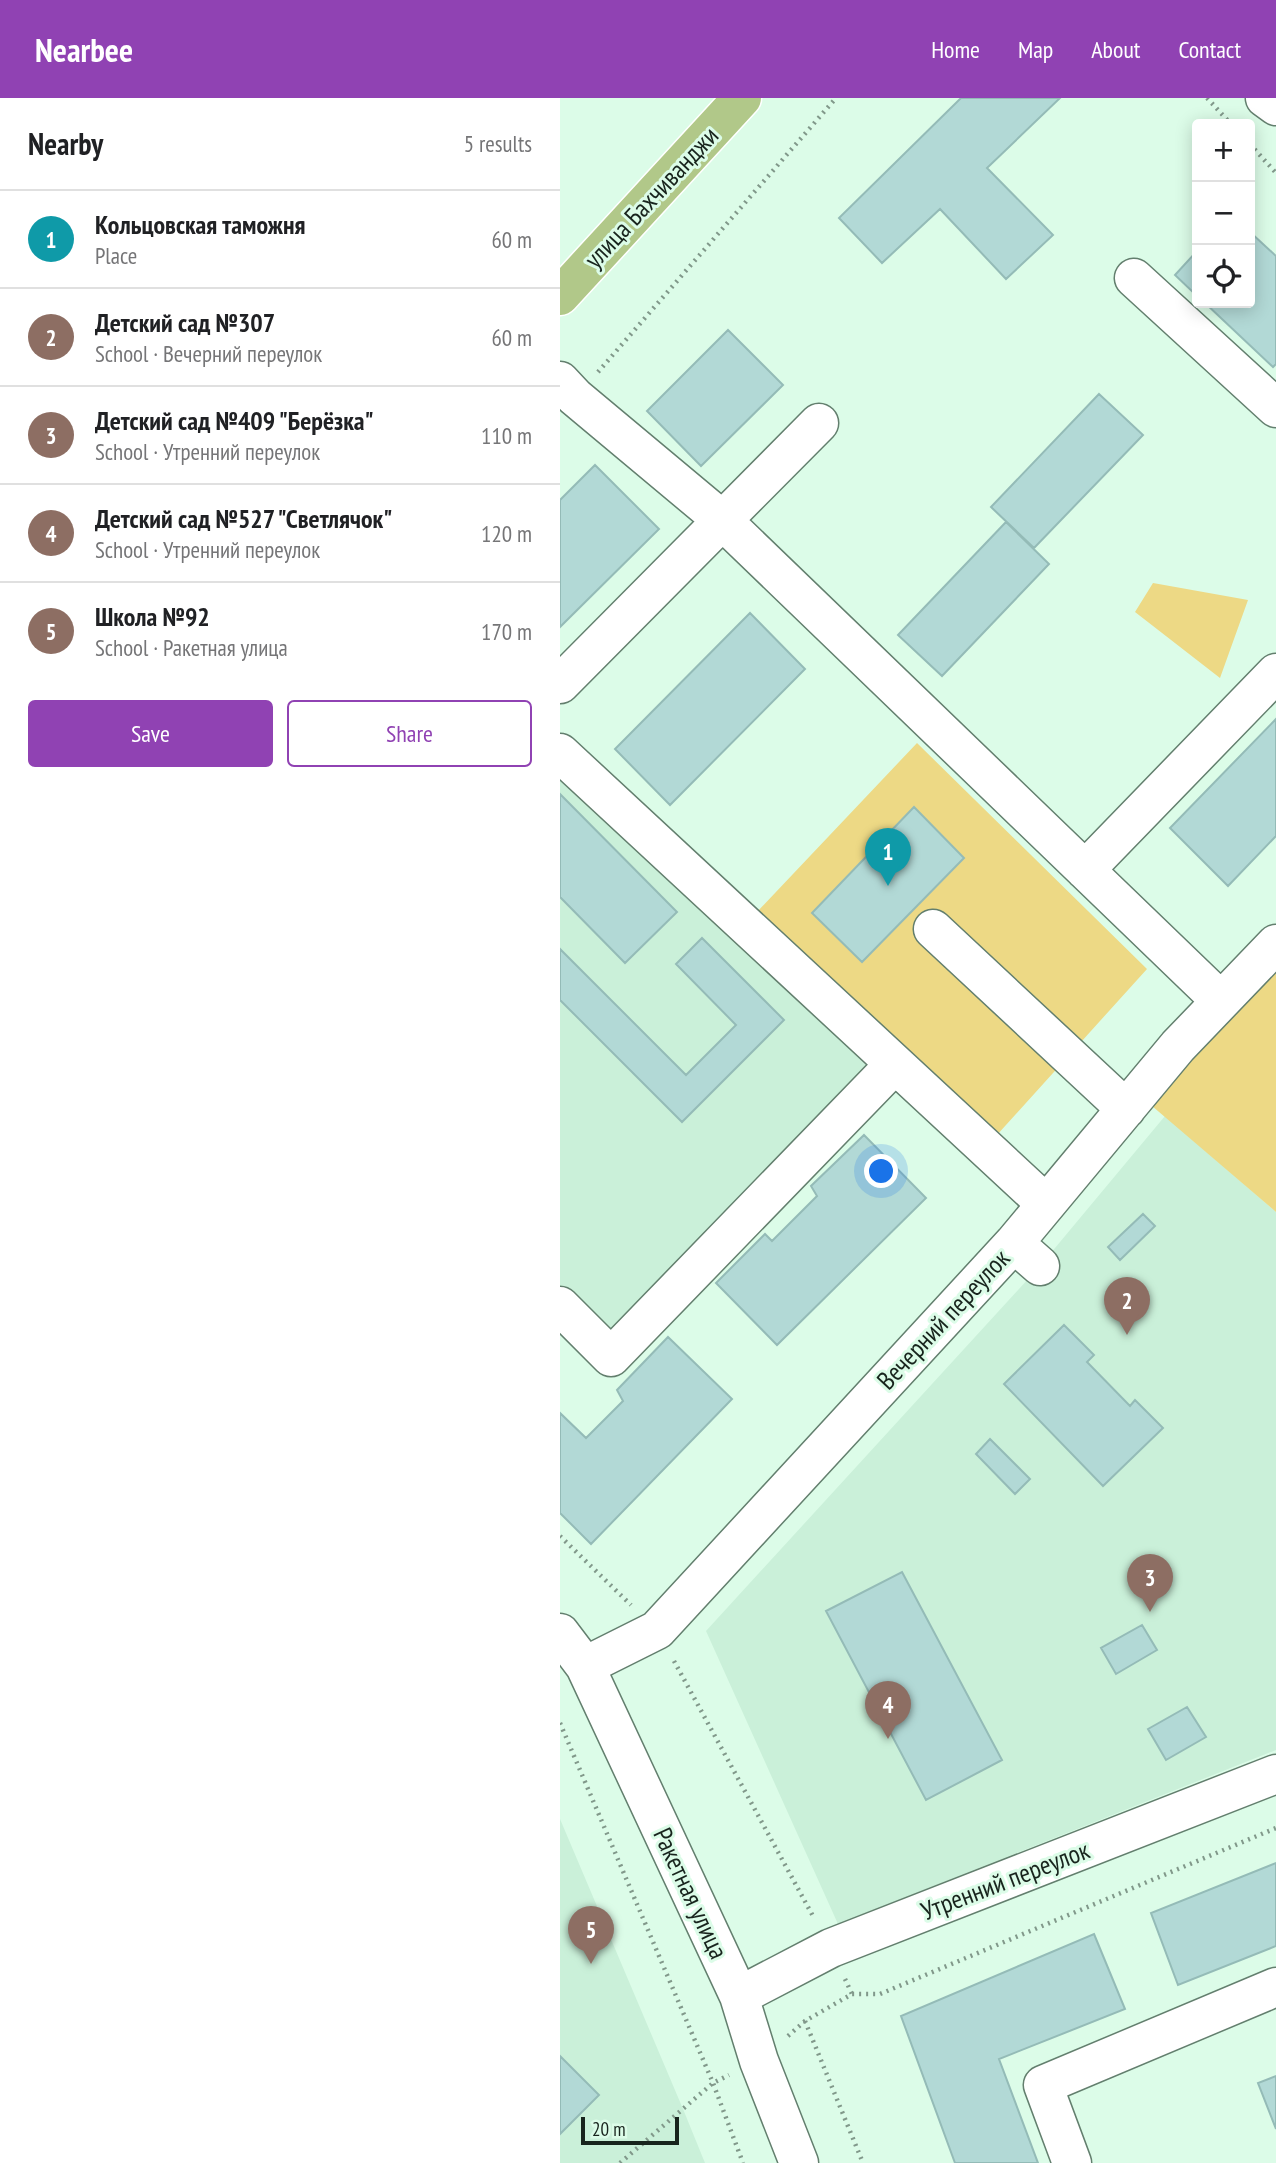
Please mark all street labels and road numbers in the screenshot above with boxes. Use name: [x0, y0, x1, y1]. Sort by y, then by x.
street label: улица Бахчиванджи: [577, 119, 725, 275]
street label: Вечерний переулок: [870, 1242, 1016, 1396]
street label: Ракетная улица: [646, 1822, 736, 1964]
street label: Утренний переулок: [916, 1833, 1094, 1927]

